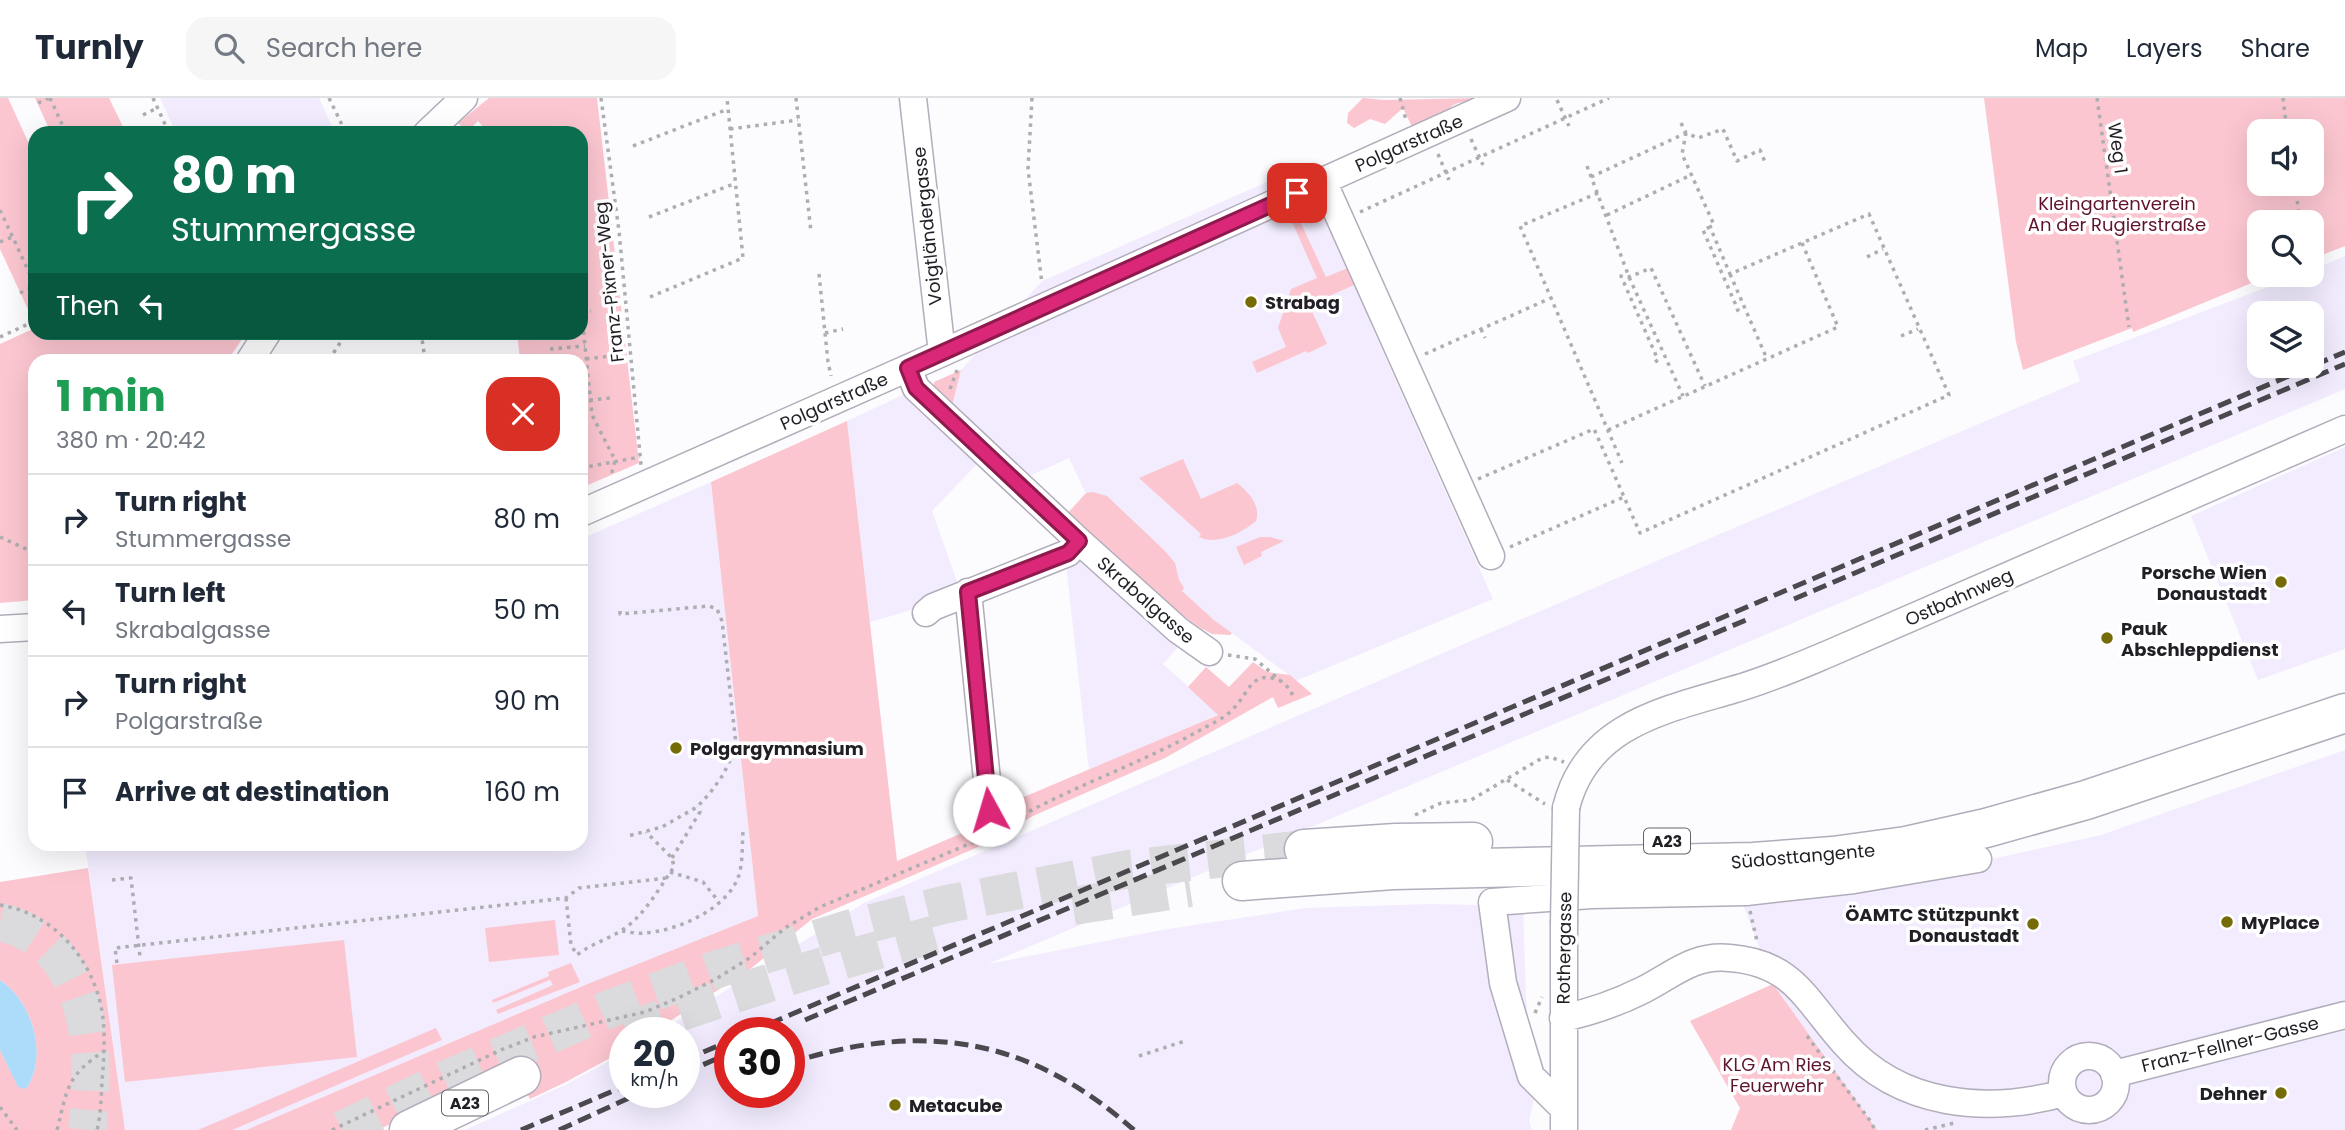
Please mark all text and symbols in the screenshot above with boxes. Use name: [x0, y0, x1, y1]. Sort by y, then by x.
search box: [186, 17, 676, 80]
text: Turnly: [35, 24, 144, 71]
icon: search: [210, 29, 248, 67]
text: Search here: [266, 30, 422, 66]
text: Map: [2035, 32, 2088, 65]
text: Layers: [2126, 32, 2202, 65]
text: Share: [2240, 32, 2310, 65]
street label: Polgarstraße: [1351, 108, 1467, 178]
map controls: [2247, 119, 2324, 378]
button: sound: [2247, 119, 2324, 196]
street label: Weg 1: [2102, 121, 2134, 175]
text: 80 m: [171, 142, 297, 210]
street label: Voigtländergasse: [906, 145, 948, 307]
icon: right: [56, 154, 147, 245]
pin: [1267, 163, 1327, 223]
icon: arrive: [1278, 174, 1316, 212]
park label: Kleingartenverein An der Rugierstraße: [2028, 191, 2206, 237]
street label: Franz-Pixner-Weg: [588, 201, 630, 363]
text: Stummergasse: [171, 207, 416, 252]
button: search: [2247, 210, 2324, 287]
icon: left: [133, 287, 171, 325]
text: Then: [56, 288, 119, 324]
place label: Strabag: [1265, 290, 1340, 315]
marker: Strabag: [1243, 294, 1259, 310]
button: layers: [2247, 301, 2324, 378]
street label: Polgarstraße: [776, 366, 892, 436]
text: 1 min: [56, 367, 166, 426]
button: close: [486, 377, 560, 451]
text: 380 m · 20:42: [56, 424, 206, 456]
text: Turn right: [115, 484, 247, 520]
icon: right: [56, 501, 94, 539]
text: 80 m: [494, 501, 560, 537]
text: Stummergasse: [115, 523, 291, 555]
street label: Skrabalgasse: [1092, 551, 1200, 649]
place label: Porsche Wien Donaustadt: [2141, 560, 2267, 606]
street label: Ostbahnweg: [1901, 562, 2017, 632]
marker: Porsche Wien Donaustadt: [2273, 574, 2289, 590]
text: Turn left: [115, 575, 226, 611]
icon: left: [56, 592, 94, 630]
text: 50 m: [494, 592, 560, 628]
text: Skrabalgasse: [115, 614, 271, 646]
place label: Pauk Abschleppdienst: [2121, 616, 2279, 662]
marker: Pauk Abschleppdienst: [2099, 630, 2115, 646]
text: Turn right: [115, 666, 247, 702]
icon: right: [56, 683, 94, 721]
text: 90 m: [494, 683, 560, 719]
text: Polgarstraße: [115, 705, 263, 737]
place label: Polgargymnasium: [690, 736, 864, 761]
marker: Polgargymnasium: [668, 740, 684, 756]
position arrow: [952, 773, 1026, 847]
icon: arrive: [56, 774, 94, 812]
text: Arrive at destination: [115, 774, 390, 810]
text: 160 m: [485, 774, 560, 810]
road number: A23: [1644, 828, 1690, 854]
street label: Südosttangente: [1730, 837, 1876, 875]
street label: Rothergasse: [1551, 891, 1577, 1005]
place label: ÖAMTC Stützpunkt Donaustadt: [1845, 902, 2019, 948]
place label: MyPlace: [2241, 910, 2320, 935]
marker: MyPlace: [2219, 914, 2235, 930]
marker: ÖAMTC Stützpunkt Donaustadt: [2025, 916, 2041, 932]
street label: Franz-Fellner-Gasse: [2139, 1010, 2321, 1078]
speed limit sign: 30: [714, 1017, 805, 1108]
text: 20: [633, 1029, 676, 1078]
park label: KLG Am Ries Feuerwehr: [1723, 1052, 1831, 1098]
text: km/h: [631, 1067, 678, 1092]
place label: Dehner: [2200, 1081, 2267, 1106]
marker: Dehner: [2273, 1085, 2289, 1101]
road number: A23: [442, 1091, 488, 1116]
place label: Metacube: [909, 1093, 1002, 1118]
marker: Metacube: [887, 1097, 903, 1113]

